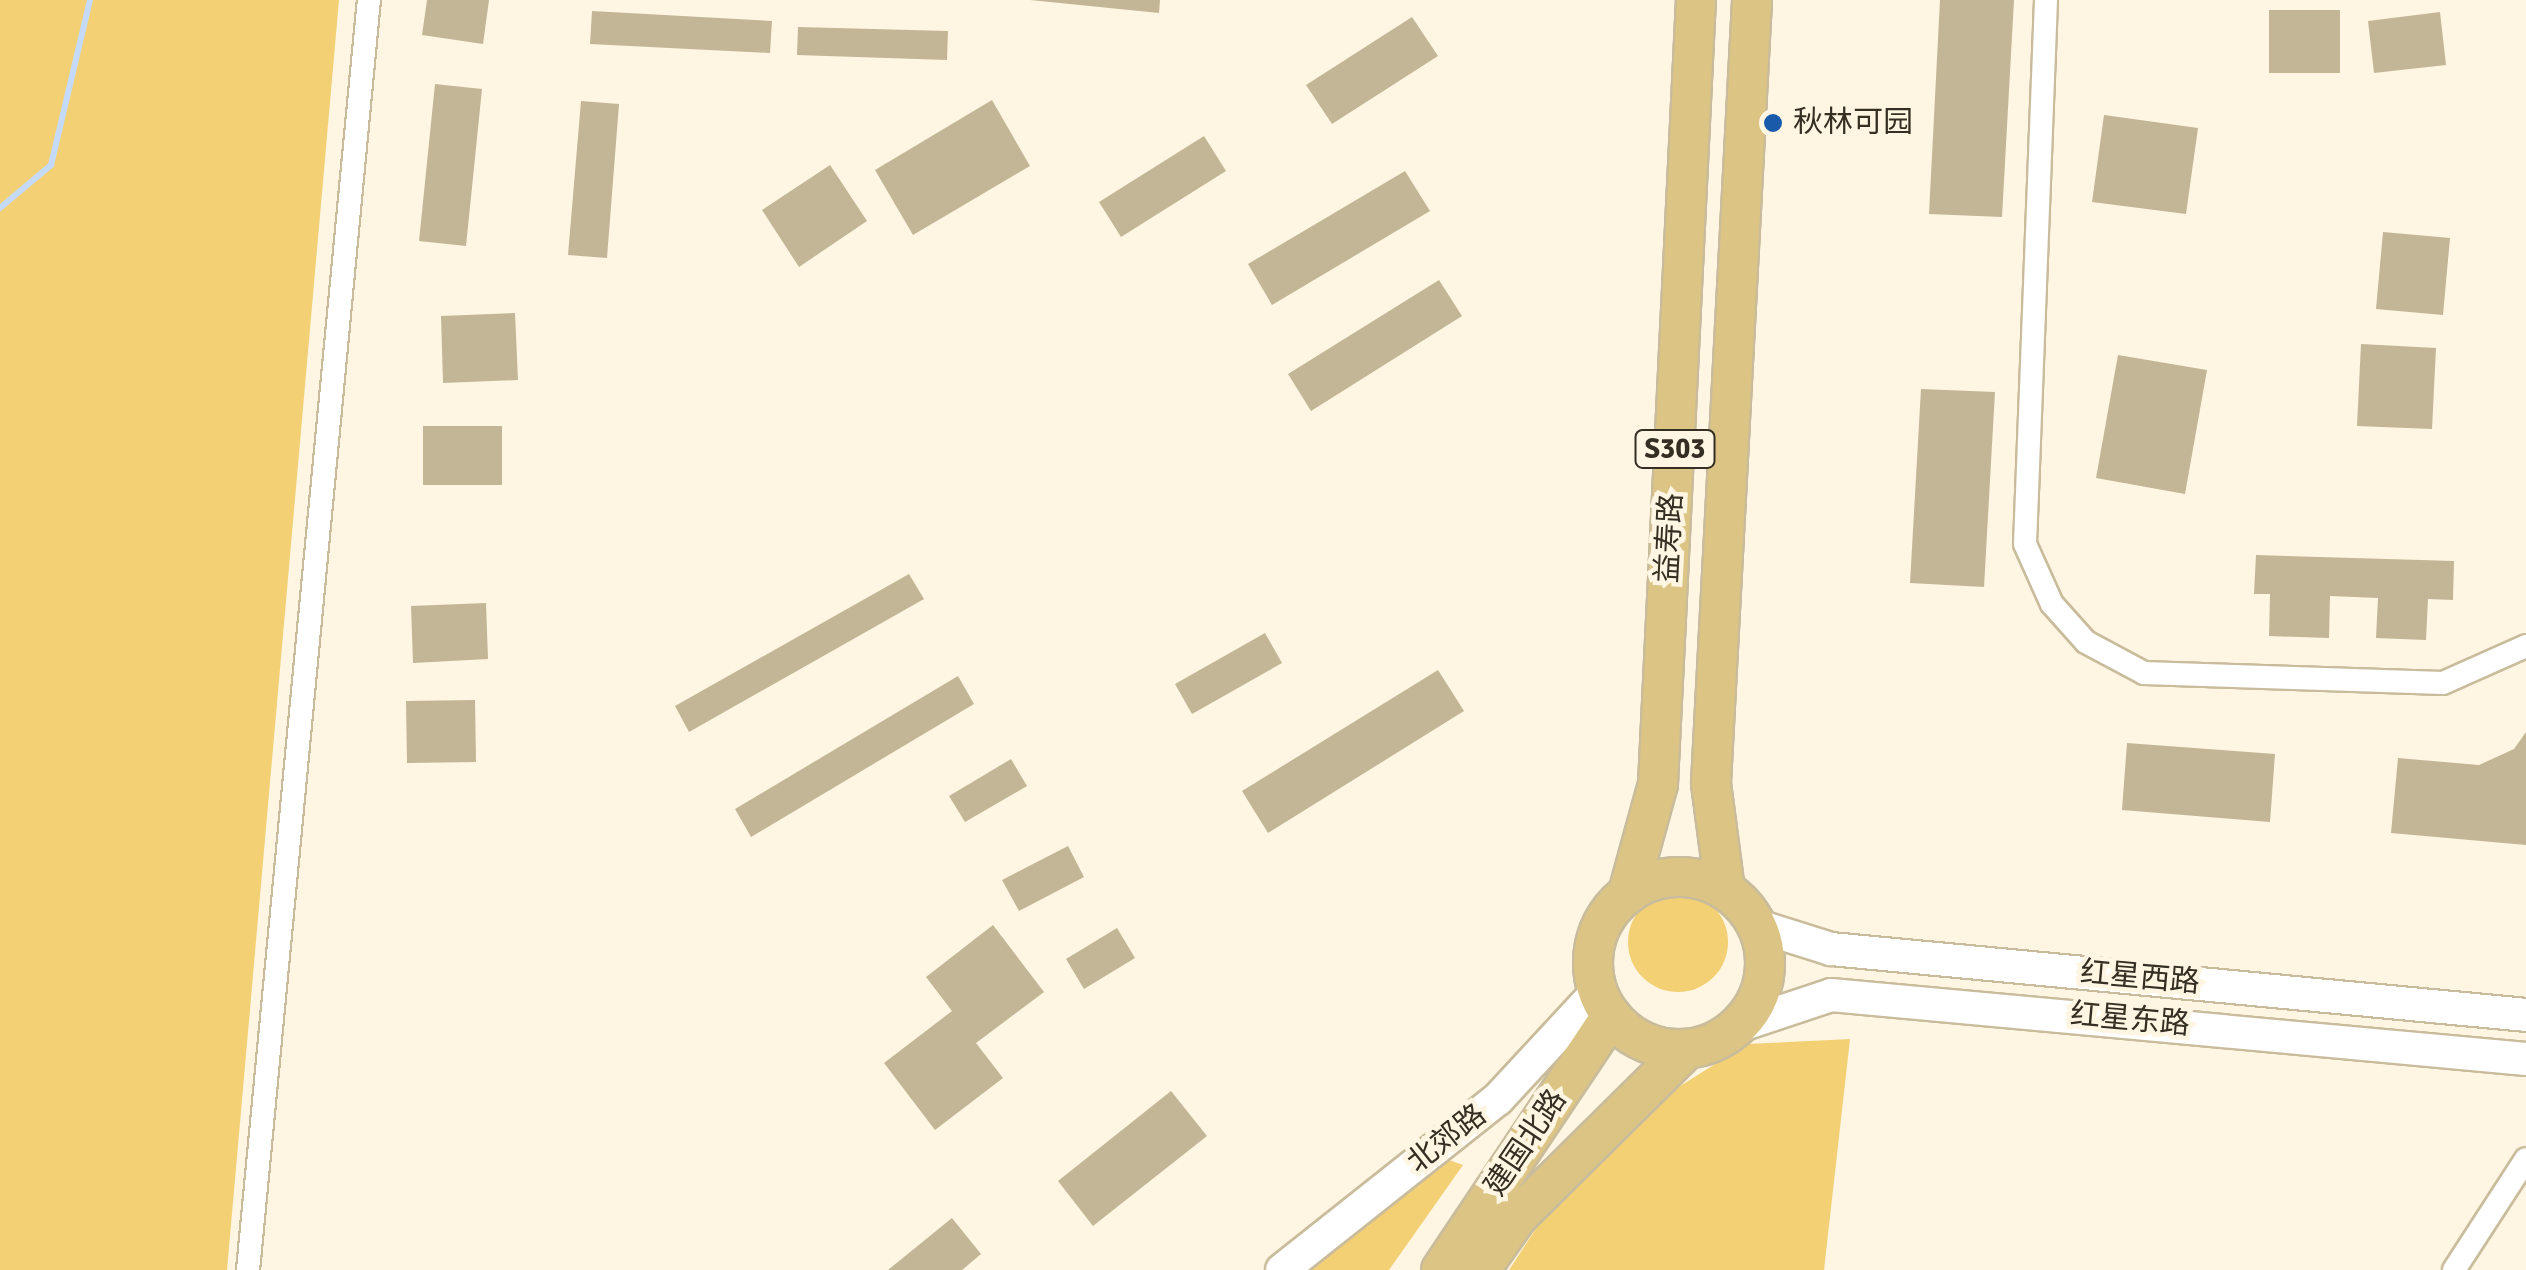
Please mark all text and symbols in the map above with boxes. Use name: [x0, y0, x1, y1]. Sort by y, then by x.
place label: 秋林可园: [1793, 105, 1913, 141]
marker: 秋林可园: [1762, 112, 1784, 134]
road number: S303: [1632, 426, 1718, 472]
street label: 益寿路: [1650, 492, 1690, 584]
street label: 红星西路: [2079, 955, 2201, 1001]
street label: 红星东路: [2069, 997, 2191, 1043]
street label: 建国北路: [1478, 1083, 1574, 1203]
street label: 北郊路: [1400, 1097, 1494, 1181]

